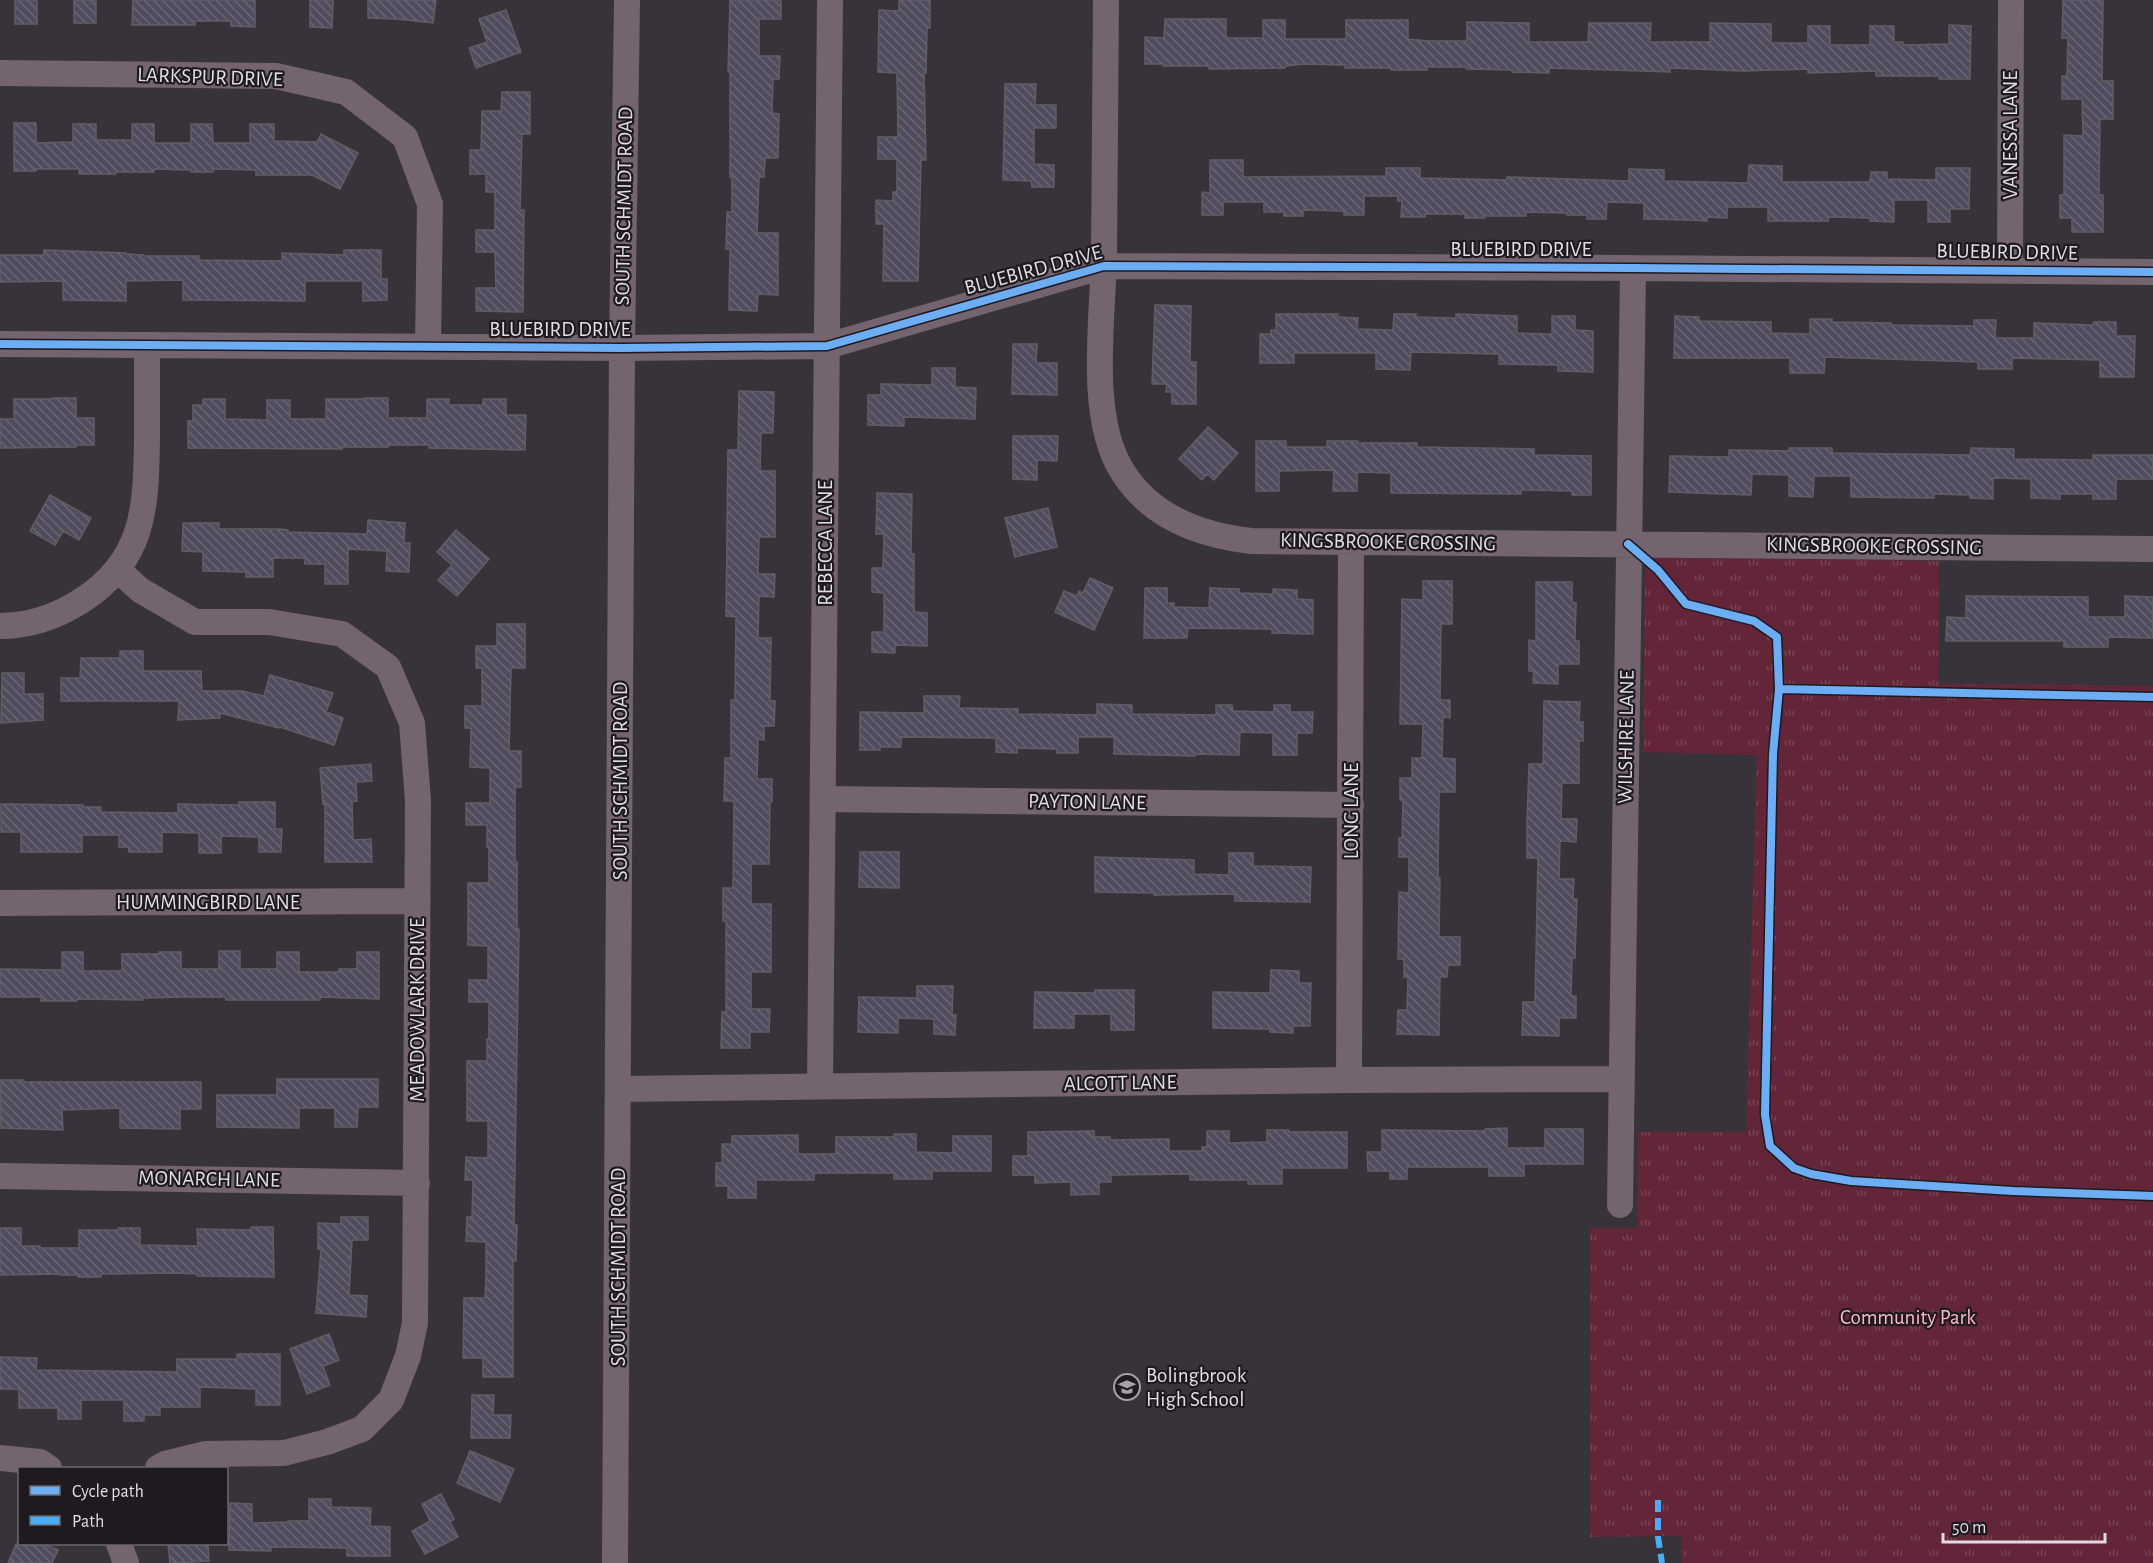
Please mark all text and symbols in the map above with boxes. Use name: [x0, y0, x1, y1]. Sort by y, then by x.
street label: LARKSPUR DRIVE: [137, 64, 283, 90]
street label: VANESSA LANE: [2000, 71, 2021, 199]
street label: SOUTH SCHMIDT ROAD: [612, 107, 636, 305]
street label: BLUEBIRD DRIVE: [1450, 239, 1592, 260]
street label: BLUEBIRD DRIVE: [1936, 240, 2078, 264]
street label: BLUEBIRD DRIVE: [962, 242, 1104, 298]
street label: BLUEBIRD DRIVE: [489, 319, 631, 340]
street label: REBECCA LANE: [815, 480, 836, 606]
street label: KINGSBROOKE CROSSING: [1280, 530, 1496, 554]
street label: KINGSBROOKE CROSSING: [1766, 534, 1982, 558]
street label: WILSHIRE LANE: [1614, 670, 1638, 804]
street label: SOUTH SCHMIDT ROAD: [610, 682, 631, 880]
street label: LONG LANE: [1341, 763, 1362, 859]
street label: PAYTON LANE: [1028, 790, 1146, 814]
street label: HUMMINGBIRD LANE: [116, 892, 300, 913]
street label: MEADOWLARK DRIVE: [407, 918, 428, 1102]
street label: ALCOTT LANE: [1063, 1072, 1177, 1094]
street label: MONARCH LANE: [138, 1167, 280, 1191]
street label: SOUTH SCHMIDT ROAD: [608, 1168, 629, 1366]
park label: Community Park: [1840, 1307, 1976, 1328]
place label: Bolingbrook High School: [1146, 1365, 1247, 1410]
school or university icon: Bolingbrook High School: [1112, 1372, 1142, 1402]
legend: [18, 1467, 228, 1545]
text: Cycle path: [72, 1483, 144, 1501]
scale bar: [1943, 1506, 2105, 1544]
text: Path: [72, 1513, 104, 1531]
text: 50 m: [1952, 1519, 1986, 1537]

